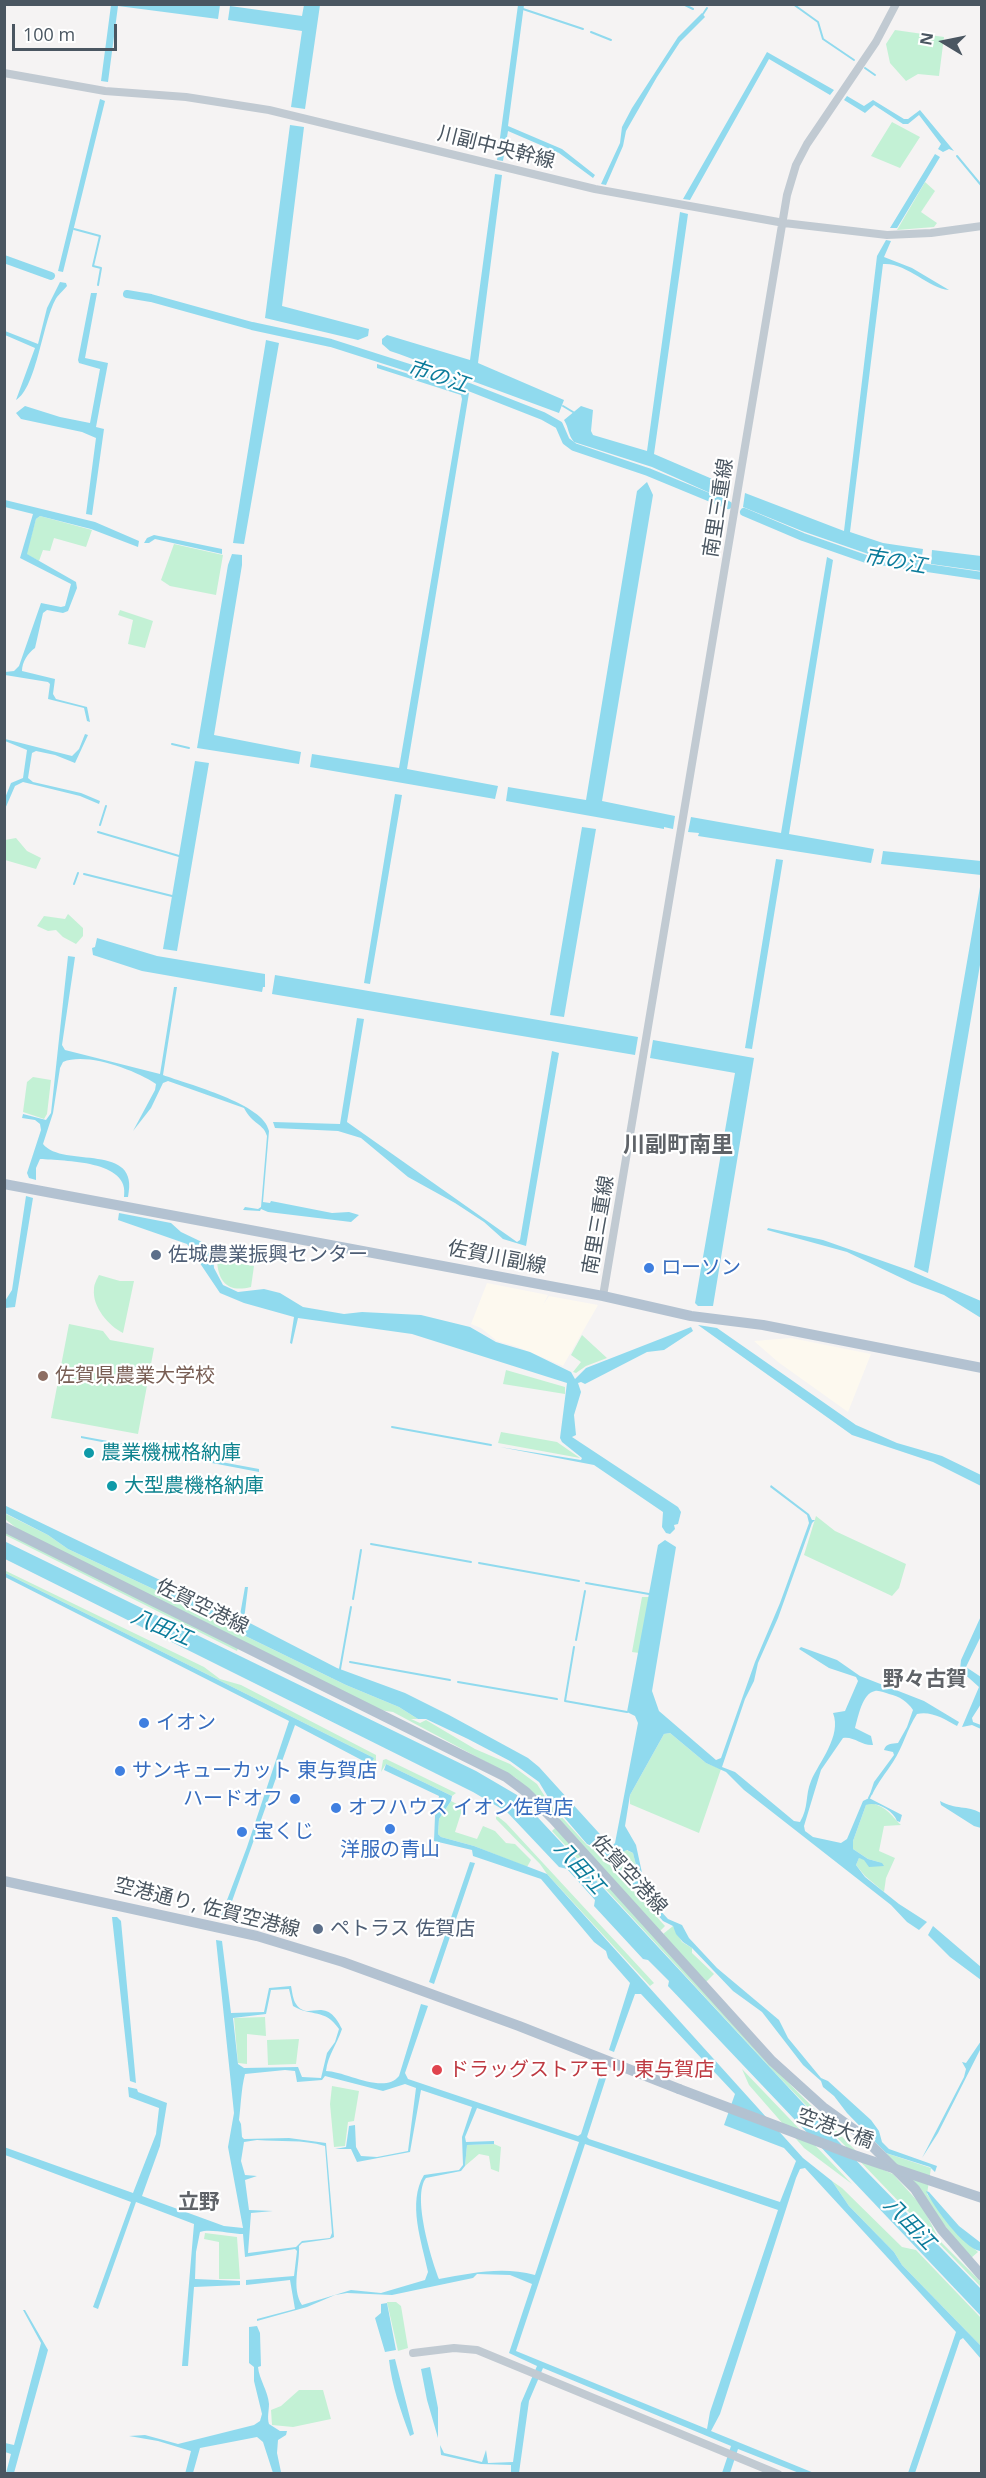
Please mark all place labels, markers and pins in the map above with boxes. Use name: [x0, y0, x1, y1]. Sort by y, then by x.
place label: 佐城農業振興センター: [168, 1243, 368, 1267]
marker: 佐城農業振興センター: [149, 1248, 163, 1262]
place label: ローソン: [661, 1256, 741, 1280]
marker: ローソン: [642, 1261, 656, 1275]
place label: 佐賀県農業大学校: [55, 1364, 215, 1388]
marker: 佐賀県農業大学校: [36, 1369, 50, 1383]
place label: 農業機械格納庫: [101, 1441, 241, 1465]
marker: 農業機械格納庫: [82, 1446, 96, 1460]
place label: 大型農機格納庫: [124, 1474, 264, 1498]
marker: 大型農機格納庫: [105, 1479, 119, 1493]
place label: イオン: [156, 1711, 216, 1735]
marker: イオン: [137, 1716, 151, 1730]
place label: サンキューカット 東与賀店: [132, 1759, 377, 1783]
marker: サンキューカット 東与賀店: [113, 1764, 127, 1778]
place label: ハードオフ: [183, 1787, 283, 1811]
marker: ハードオフ: [288, 1792, 302, 1806]
place label: オフハウス イオン佐賀店: [348, 1796, 573, 1820]
marker: オフハウス イオン佐賀店: [329, 1801, 343, 1815]
place label: 宝くじ: [254, 1820, 314, 1844]
marker: 洋服の青山: [383, 1822, 397, 1836]
marker: 宝くじ: [235, 1825, 249, 1839]
place label: 洋服の青山: [340, 1838, 440, 1862]
place label: ペトラス 佐賀店: [330, 1917, 475, 1941]
marker: ペトラス 佐賀店: [311, 1922, 325, 1936]
place label: ドラッグストアモリ 東与賀店: [449, 2058, 714, 2082]
marker: ドラッグストアモリ 東与賀店: [430, 2063, 444, 2077]

